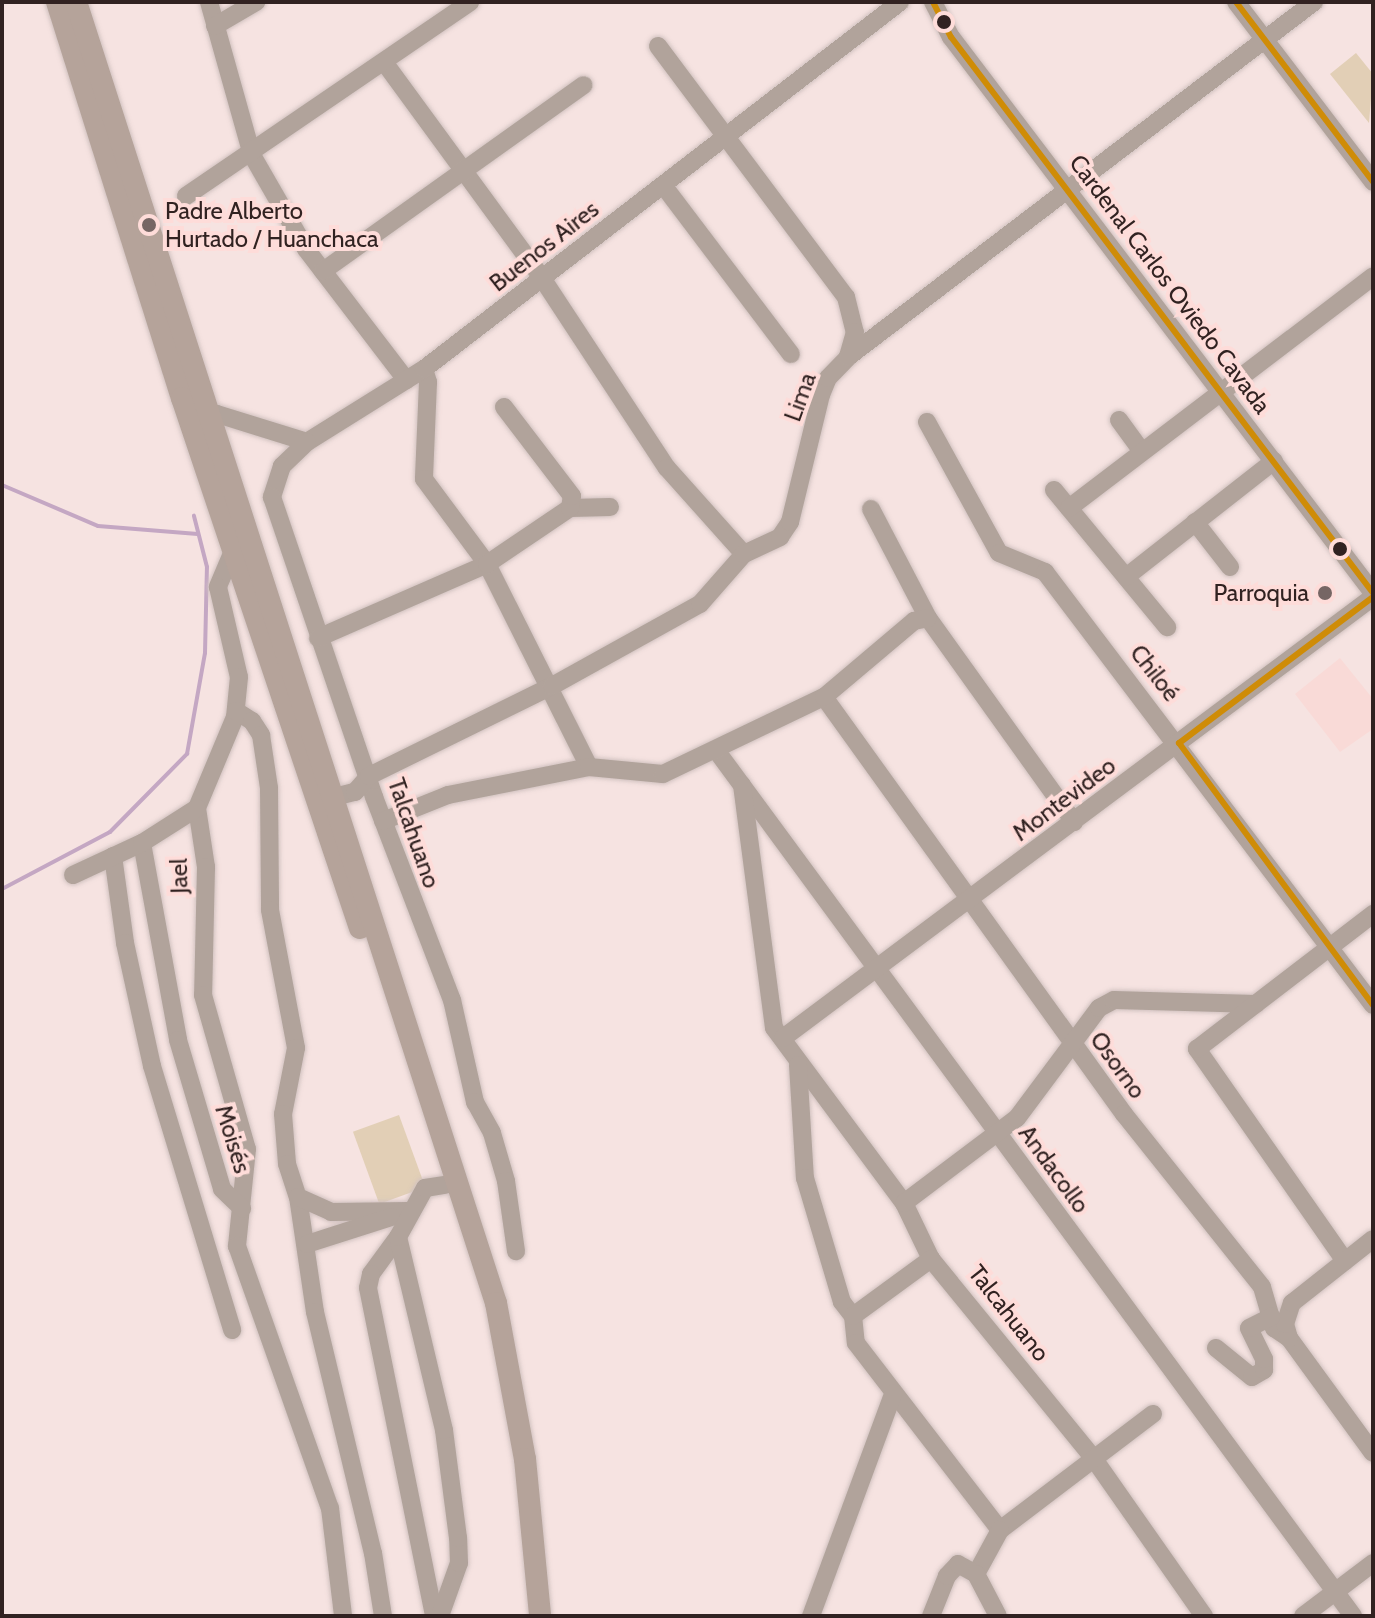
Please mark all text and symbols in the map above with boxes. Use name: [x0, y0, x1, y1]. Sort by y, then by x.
unlabelled marker: [936, 14, 952, 30]
street label: Cardenal Carlos Oviedo Cavada: [1063, 149, 1277, 419]
street label: Buenos Aires: [484, 195, 604, 297]
place label: Padre Alberto Hurtado / Huanchaca: [165, 197, 379, 253]
marker: Padre Alberto Hurtado / Huanchaca: [140, 216, 158, 234]
street label: Lima: [778, 369, 822, 425]
unlabelled marker: [1332, 541, 1348, 557]
place label: Parroquia: [1213, 579, 1309, 607]
marker: Parroquia: [1316, 584, 1334, 602]
street label: Chiloé: [1124, 639, 1186, 707]
street label: Montevideo: [1007, 751, 1121, 847]
street label: Talcahuano: [382, 774, 446, 892]
street label: Jael: [164, 858, 194, 894]
street label: Osorno: [1084, 1026, 1152, 1104]
street label: Moisés: [209, 1101, 257, 1177]
street label: Andacollo: [1013, 1120, 1095, 1218]
street label: Talcahuano: [962, 1259, 1056, 1367]

